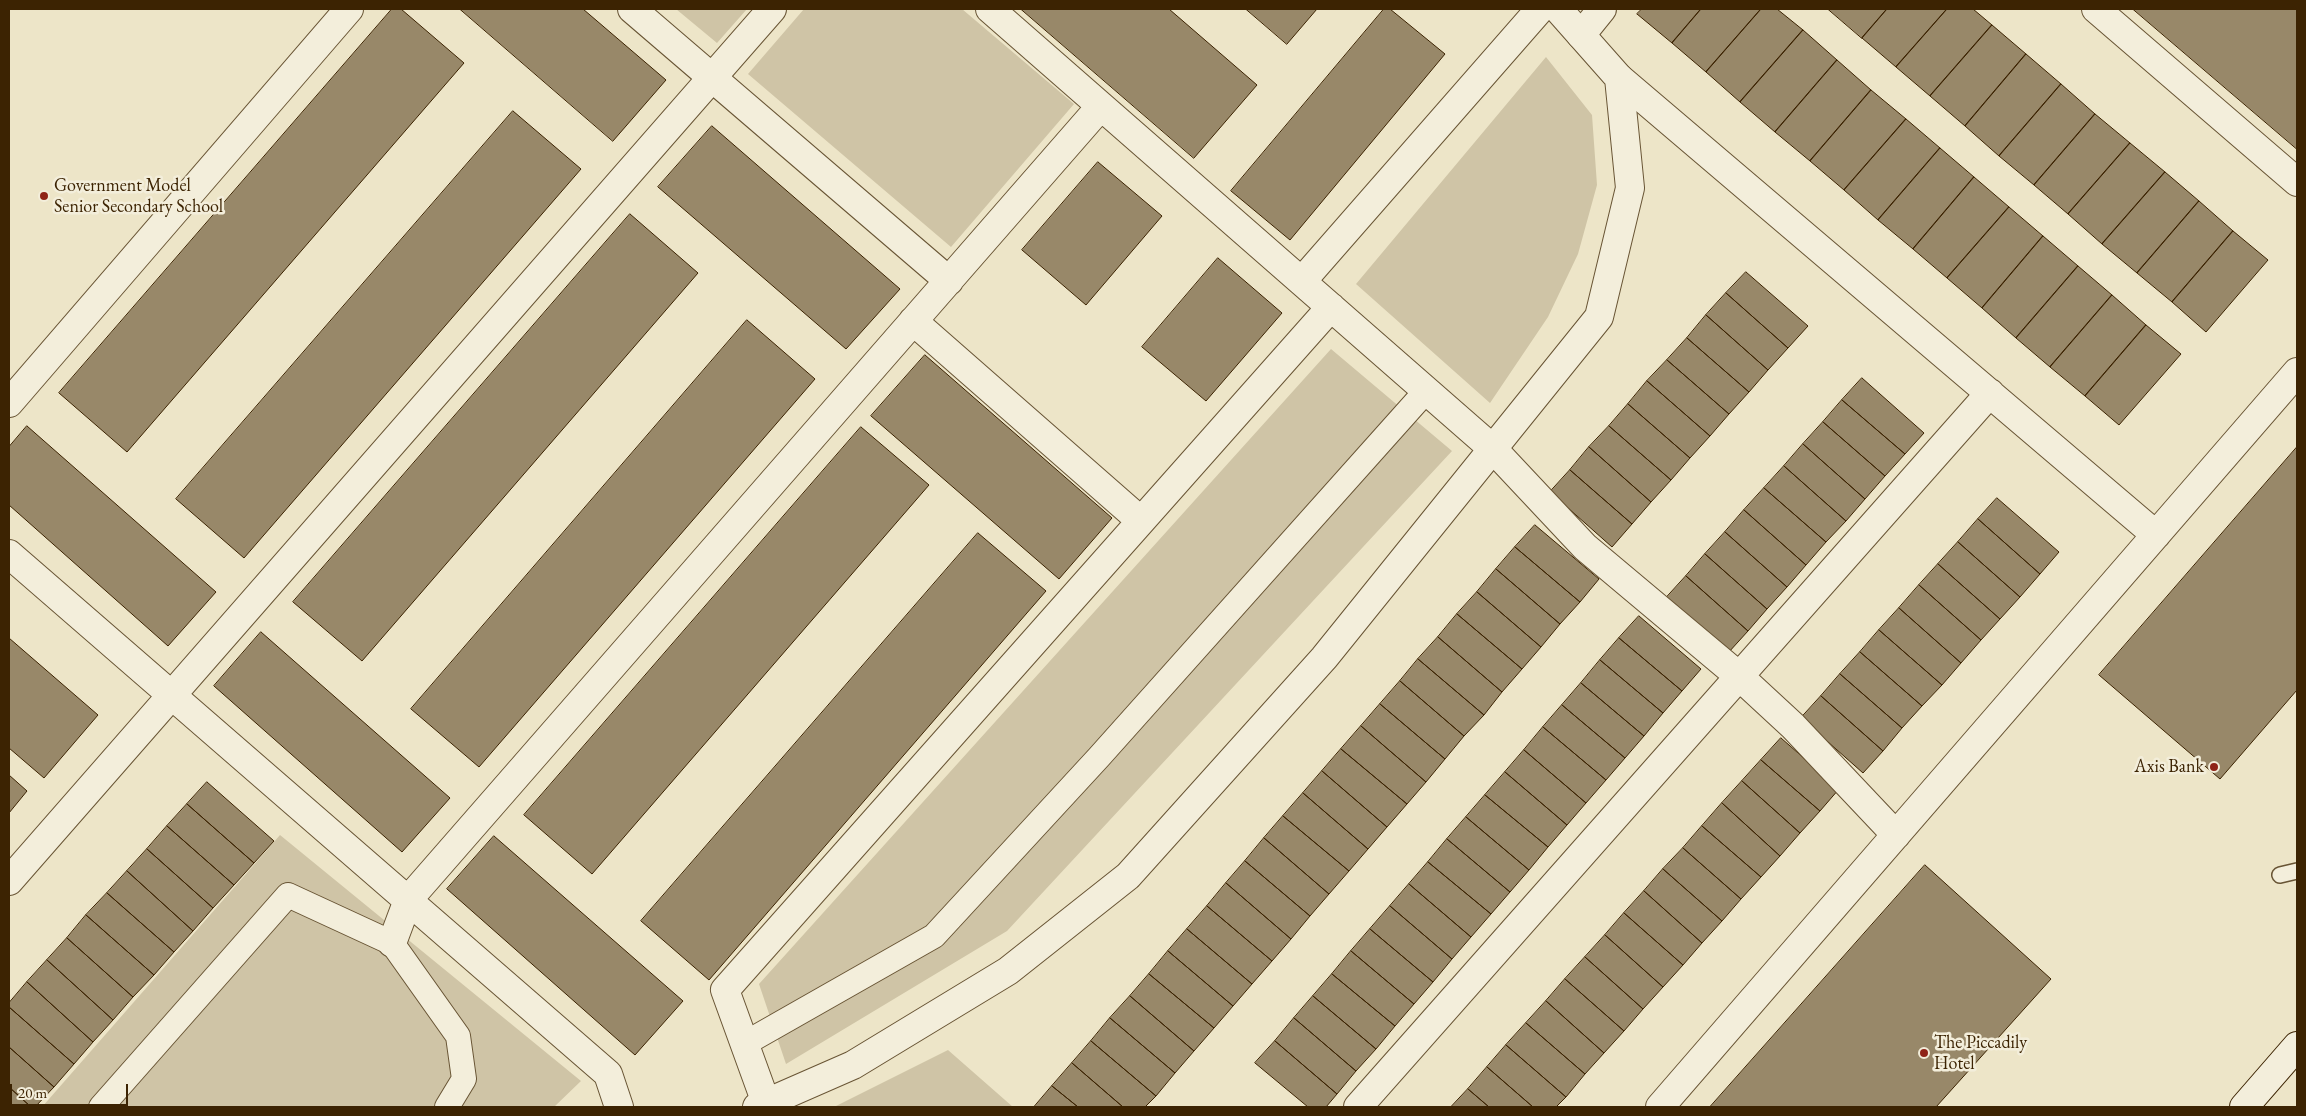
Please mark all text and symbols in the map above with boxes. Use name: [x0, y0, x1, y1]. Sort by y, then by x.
place label: Government Model Senior Secondary School: [54, 175, 223, 218]
marker: Government Model Senior Secondary School: [38, 190, 50, 202]
place label: Axis Bank: [2134, 756, 2204, 778]
marker: Axis Bank: [2208, 761, 2220, 773]
place label: The Piccadily Hotel: [1934, 1032, 2027, 1074]
marker: The Piccadily Hotel: [1918, 1047, 1930, 1059]
scale bar: [12, 1074, 130, 1106]
text: 20 m: [18, 1083, 47, 1102]

